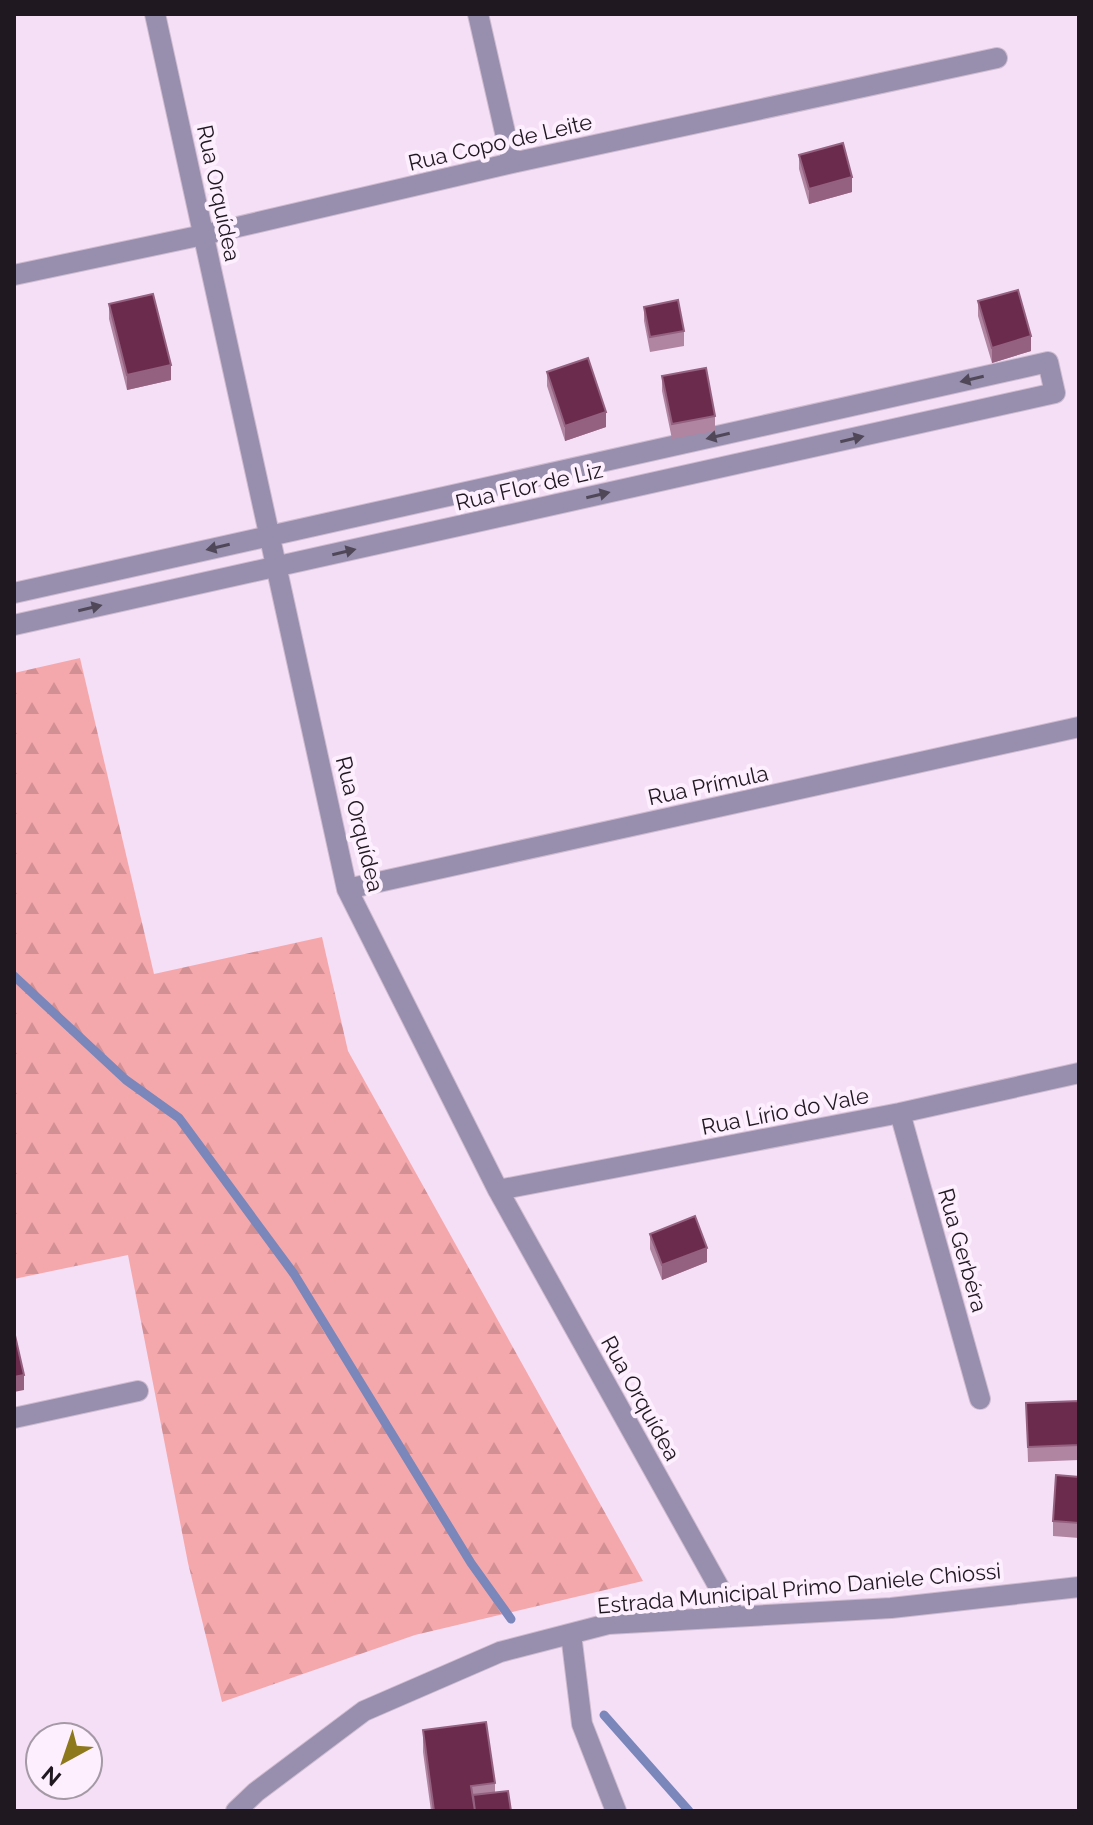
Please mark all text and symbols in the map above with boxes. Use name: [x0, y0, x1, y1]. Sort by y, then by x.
street label: Rua Copo de Leite: [406, 108, 595, 176]
street label: Rua Orquídea: [192, 122, 246, 264]
one-way arrow: [959, 374, 984, 386]
one-way arrow: [706, 430, 731, 443]
one-way arrow: [839, 432, 864, 445]
street label: Rua Flor de Liz: [453, 456, 605, 516]
one-way arrow: [585, 488, 610, 501]
one-way arrow: [206, 541, 231, 554]
one-way arrow: [332, 545, 357, 558]
one-way arrow: [78, 601, 103, 614]
street label: Rua Orquídea: [331, 754, 389, 894]
street label: Rua Prímula: [645, 760, 771, 810]
street label: Rua Lírio do Vale: [699, 1082, 871, 1140]
street label: Rua Gerbéra: [933, 1185, 993, 1315]
street label: Rua Orquídea: [596, 1331, 686, 1465]
street label: Estrada Municipal Primo Daniele Chiossi: [596, 1557, 1002, 1619]
north arrow: [24, 1721, 104, 1801]
text: N: [36, 1761, 66, 1792]

